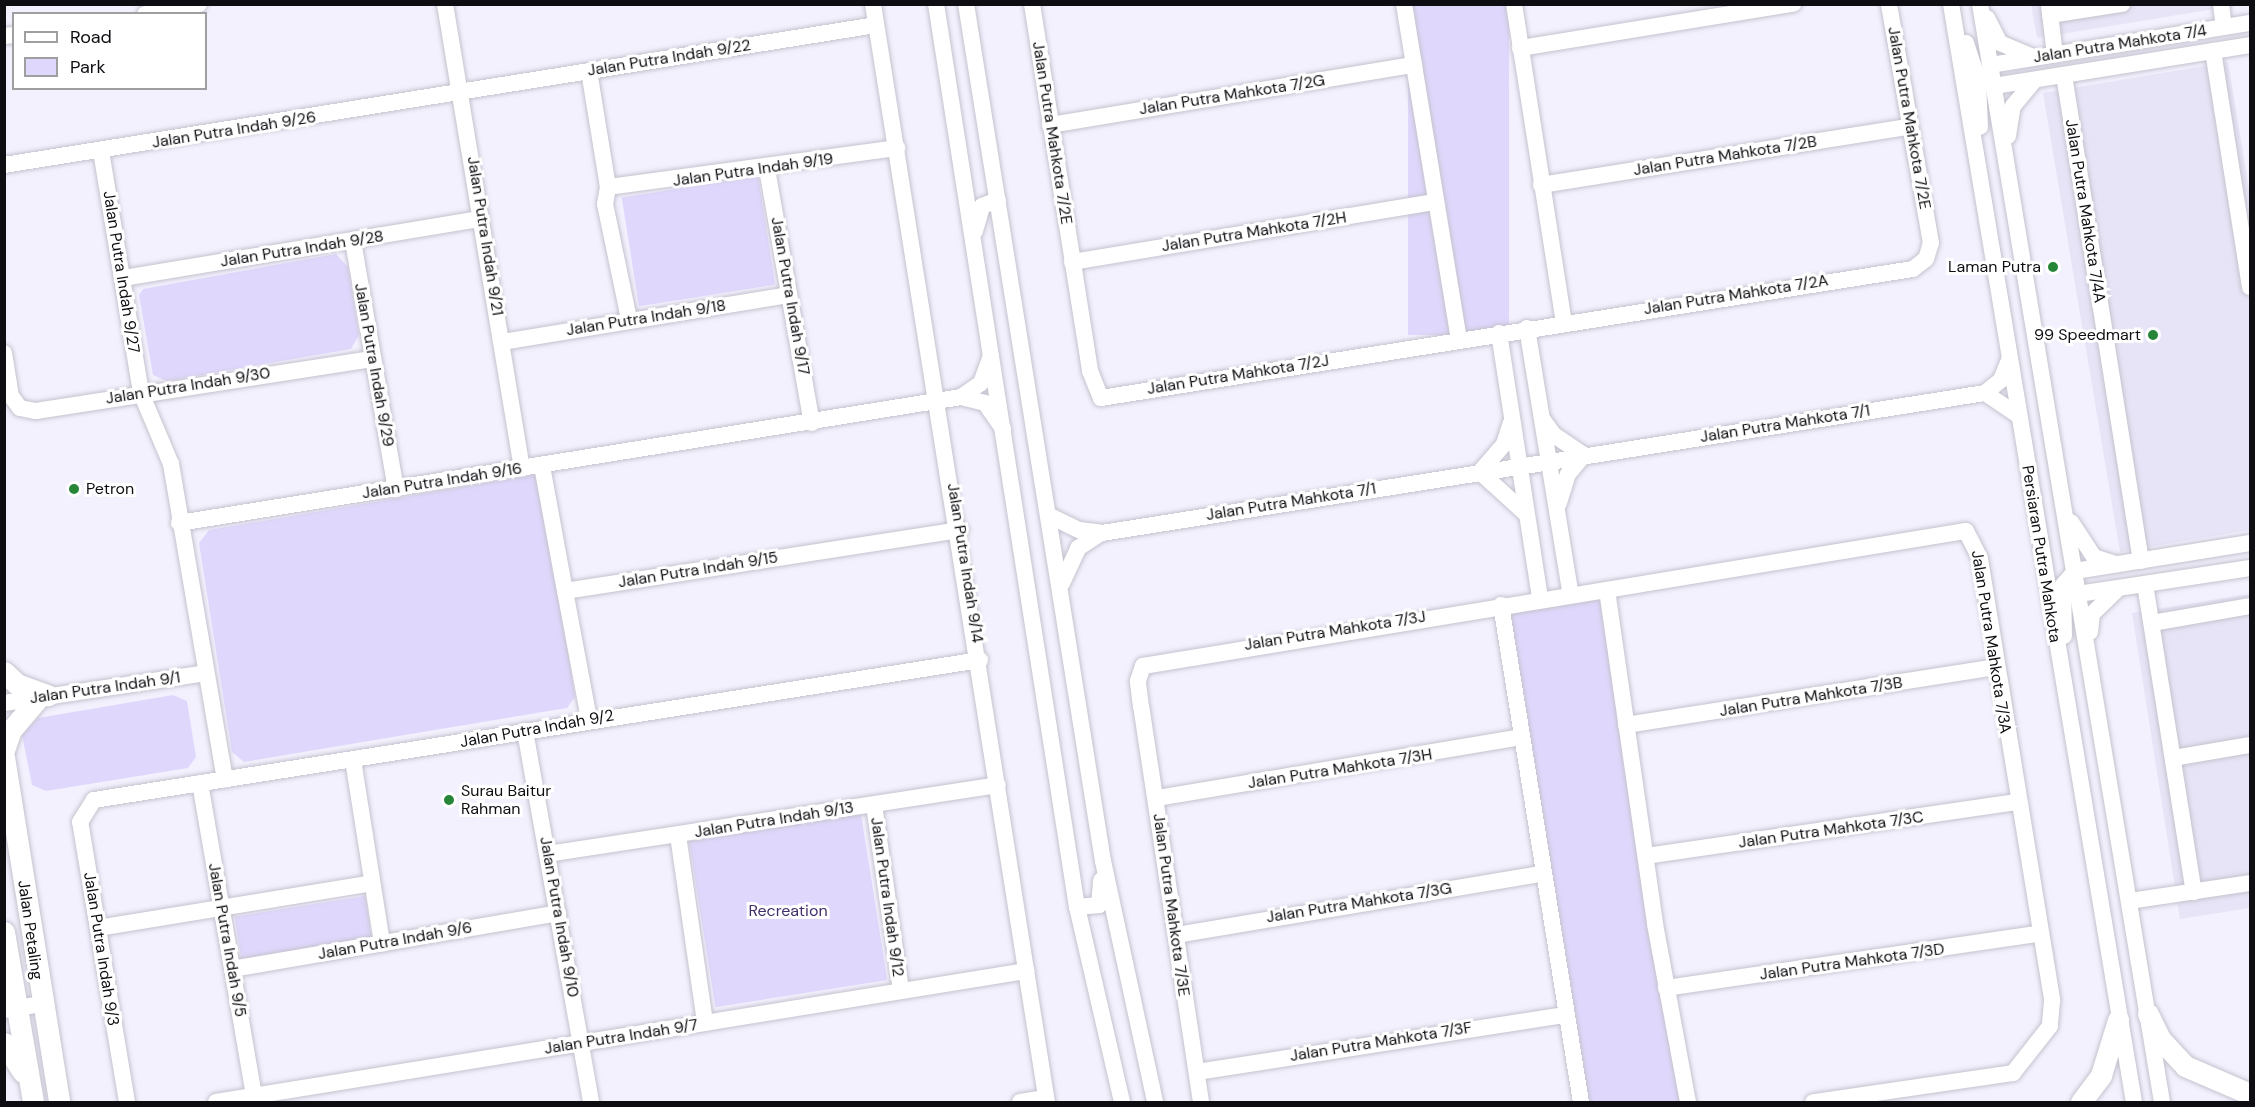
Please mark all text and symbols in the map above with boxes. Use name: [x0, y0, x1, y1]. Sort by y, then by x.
legend: [12, 12, 207, 90]
street label: Jalan Putra Mahkota 7/4: [2032, 21, 2208, 67]
text: Road: [70, 25, 112, 49]
street label: Jalan Putra Mahkota 7/2E: [1883, 25, 1935, 211]
street label: Jalan Putra Indah 9/22: [586, 36, 752, 80]
street label: Jalan Putra Mahkota 7/2E: [1028, 40, 1076, 226]
text: Park: [70, 55, 106, 79]
street label: Jalan Putra Mahkota 7/2G: [1138, 71, 1326, 119]
street label: Jalan Putra Indah 9/26: [151, 108, 317, 152]
street label: Jalan Putra Mahkota 7/4A: [2061, 118, 2109, 304]
street label: Jalan Putra Mahkota 7/2B: [1632, 132, 1818, 180]
street label: Jalan Putra Indah 9/19: [672, 149, 834, 191]
street label: Jalan Putra Indah 9/21: [463, 155, 507, 317]
street label: Jalan Putra Indah 9/27: [99, 189, 143, 355]
street label: Jalan Putra Mahkota 7/2H: [1160, 208, 1348, 256]
street label: Jalan Putra Indah 9/17: [767, 215, 813, 377]
street label: Jalan Putra Indah 9/28: [219, 227, 385, 271]
place label: Laman Putra: [1948, 257, 2041, 277]
marker: Laman Putra: [2046, 260, 2060, 274]
street label: Jalan Putra Mahkota 7/2A: [1642, 271, 1830, 319]
street label: Jalan Putra Indah 9/29: [350, 282, 398, 448]
street label: Jalan Putra Indah 9/18: [565, 296, 727, 340]
place label: 99 Speedmart: [2034, 325, 2141, 345]
marker: 99 Speedmart: [2146, 328, 2160, 342]
street label: Jalan Putra Mahkota 7/2J: [1146, 351, 1330, 399]
street label: Jalan Putra Indah 9/30: [104, 363, 272, 409]
street label: Jalan Putra Mahkota 7/1: [1699, 401, 1871, 447]
street label: Jalan Putra Indah 9/16: [361, 459, 523, 503]
street label: Persiaran Putra Mahkota: [2018, 464, 2064, 644]
place label: Petron: [86, 479, 134, 499]
street label: Jalan Putra Mahkota 7/1: [1205, 479, 1377, 525]
marker: Petron: [67, 482, 81, 496]
street label: Jalan Putra Indah 9/14: [943, 482, 987, 644]
street label: Jalan Putra Indah 9/15: [617, 548, 779, 592]
street label: Jalan Putra Mahkota 7/3A: [1967, 549, 2015, 735]
street label: Jalan Putra Mahkota 7/3J: [1243, 607, 1427, 655]
street label: Jalan Putra Indah 9/1: [29, 668, 181, 708]
street label: Jalan Putra Mahkota 7/3B: [1718, 673, 1904, 721]
street label: Jalan Putra Indah 9/2: [459, 706, 615, 752]
street label: Jalan Putra Mahkota 7/3H: [1246, 745, 1434, 793]
place label: Surau Baitur Rahman: [461, 781, 551, 819]
marker: Surau Baitur Rahman: [442, 793, 456, 807]
street label: Jalan Putra Indah 9/13: [693, 798, 855, 842]
street label: Jalan Putra Mahkota 7/3C: [1737, 807, 1925, 853]
street label: Jalan Putra Mahkota 7/3E: [1149, 812, 1193, 998]
street label: Jalan Putra Indah 9/12: [866, 816, 908, 978]
street label: Jalan Putra Indah 9/10: [535, 835, 583, 999]
street label: Jalan Putra Indah 9/5: [204, 862, 250, 1018]
street label: Jalan Putra Indah 9/3: [79, 871, 123, 1027]
street label: Jalan Petaling: [13, 879, 47, 981]
street label: Jalan Putra Mahkota 7/3G: [1265, 879, 1453, 927]
park label: Recreation: [748, 901, 828, 921]
street label: Jalan Putra Indah 9/6: [316, 918, 474, 964]
street label: Jalan Putra Mahkota 7/3D: [1758, 940, 1946, 984]
street label: Jalan Putra Indah 9/7: [543, 1015, 699, 1059]
street label: Jalan Putra Mahkota 7/3F: [1289, 1018, 1473, 1066]

